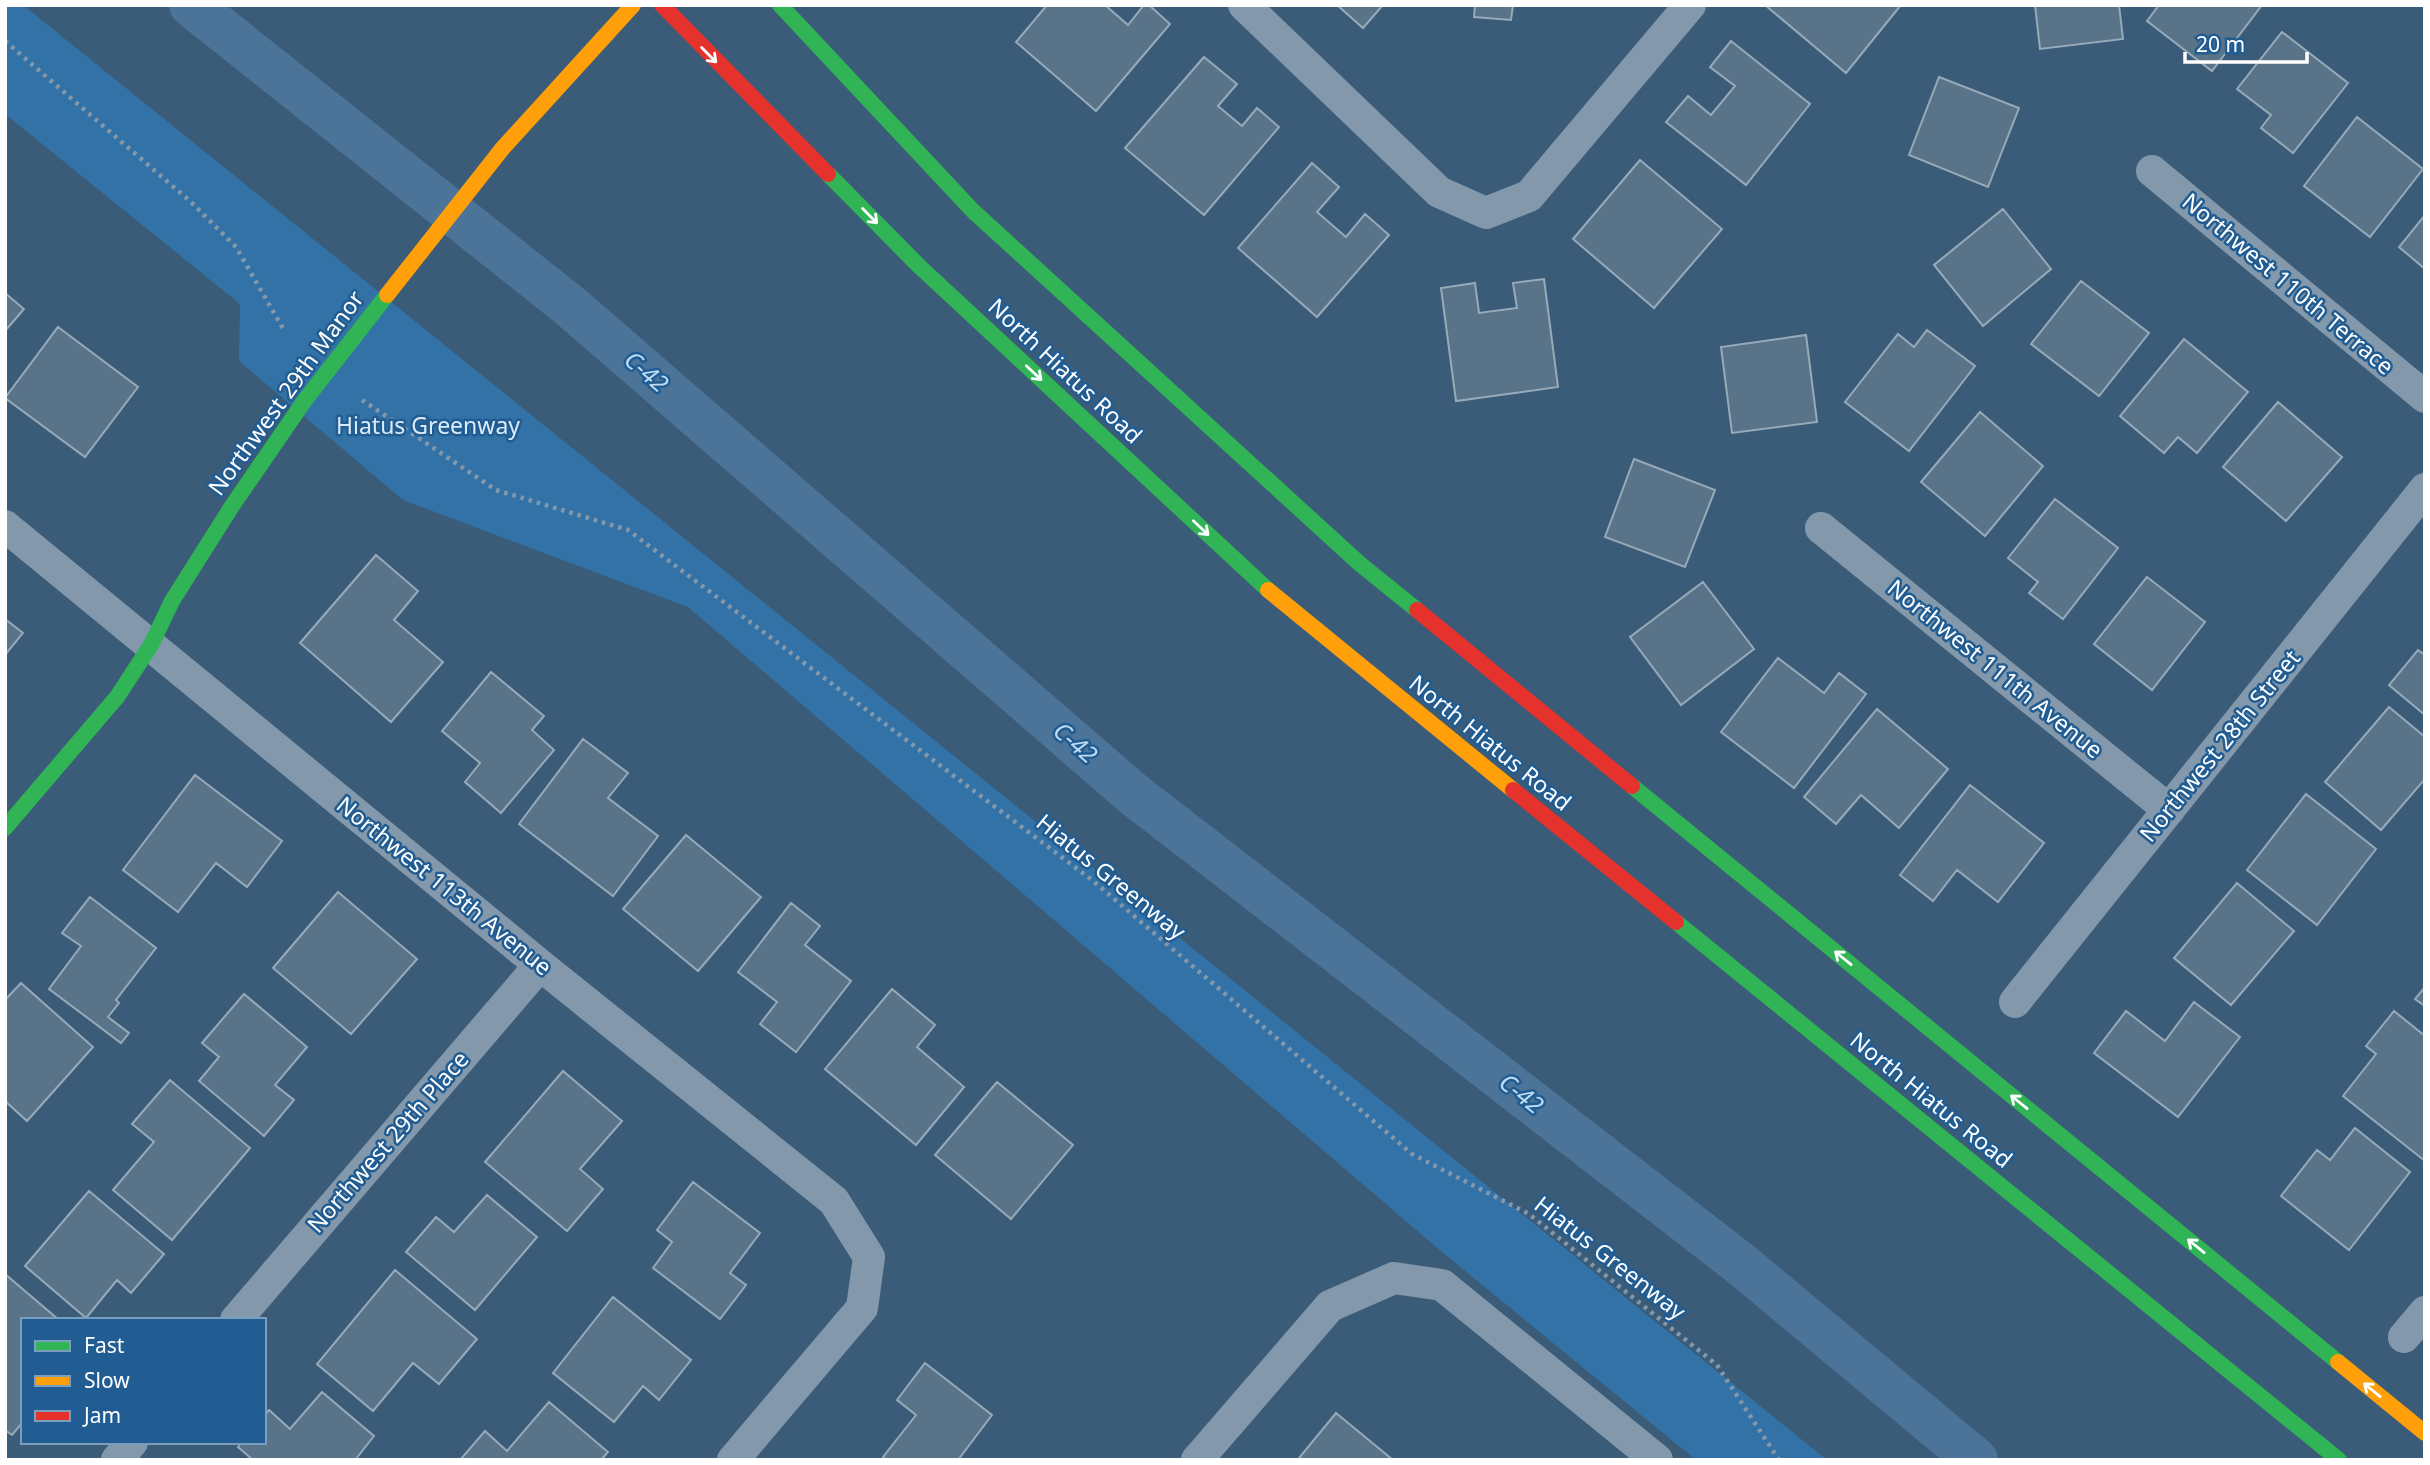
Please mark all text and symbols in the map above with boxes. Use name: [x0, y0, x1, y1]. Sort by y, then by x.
scale bar: [2185, 21, 2308, 65]
text: 20 m: [2196, 30, 2245, 58]
one-way arrow: [701, 46, 718, 63]
street label: Northwest 110th Terrace: [2176, 185, 2401, 381]
one-way arrow: [861, 208, 878, 225]
street label: Northwest 29th Manor: [200, 283, 371, 501]
street label: North Hiatus Road: [982, 290, 1150, 450]
water label: C-42: [618, 343, 676, 399]
one-way arrow: [1025, 365, 1042, 382]
park label: Hiatus Greenway: [336, 409, 520, 441]
one-way arrow: [1192, 520, 1210, 536]
street label: Northwest 111th Avenue: [1881, 571, 2110, 765]
street label: Northwest 28th Street: [2132, 643, 2307, 848]
street label: North Hiatus Road: [1403, 667, 1578, 818]
water label: C-42: [1047, 714, 1105, 770]
street label: Northwest 113th Avenue: [330, 788, 559, 982]
street label: Hiatus Greenway: [1030, 806, 1193, 947]
one-way arrow: [1835, 950, 1853, 966]
street label: North Hiatus Road: [1844, 1024, 2019, 1175]
street label: Northwest 29th Place: [299, 1044, 475, 1239]
water label: C-42: [1493, 1065, 1551, 1121]
one-way arrow: [2011, 1094, 2029, 1110]
street label: Hiatus Greenway: [1528, 1188, 1693, 1327]
one-way arrow: [2187, 1238, 2205, 1253]
legend: [21, 1318, 266, 1444]
text: Fast: [84, 1331, 125, 1359]
text: Slow: [84, 1366, 130, 1394]
one-way arrow: [2363, 1382, 2381, 1397]
text: Jam: [82, 1401, 121, 1429]

